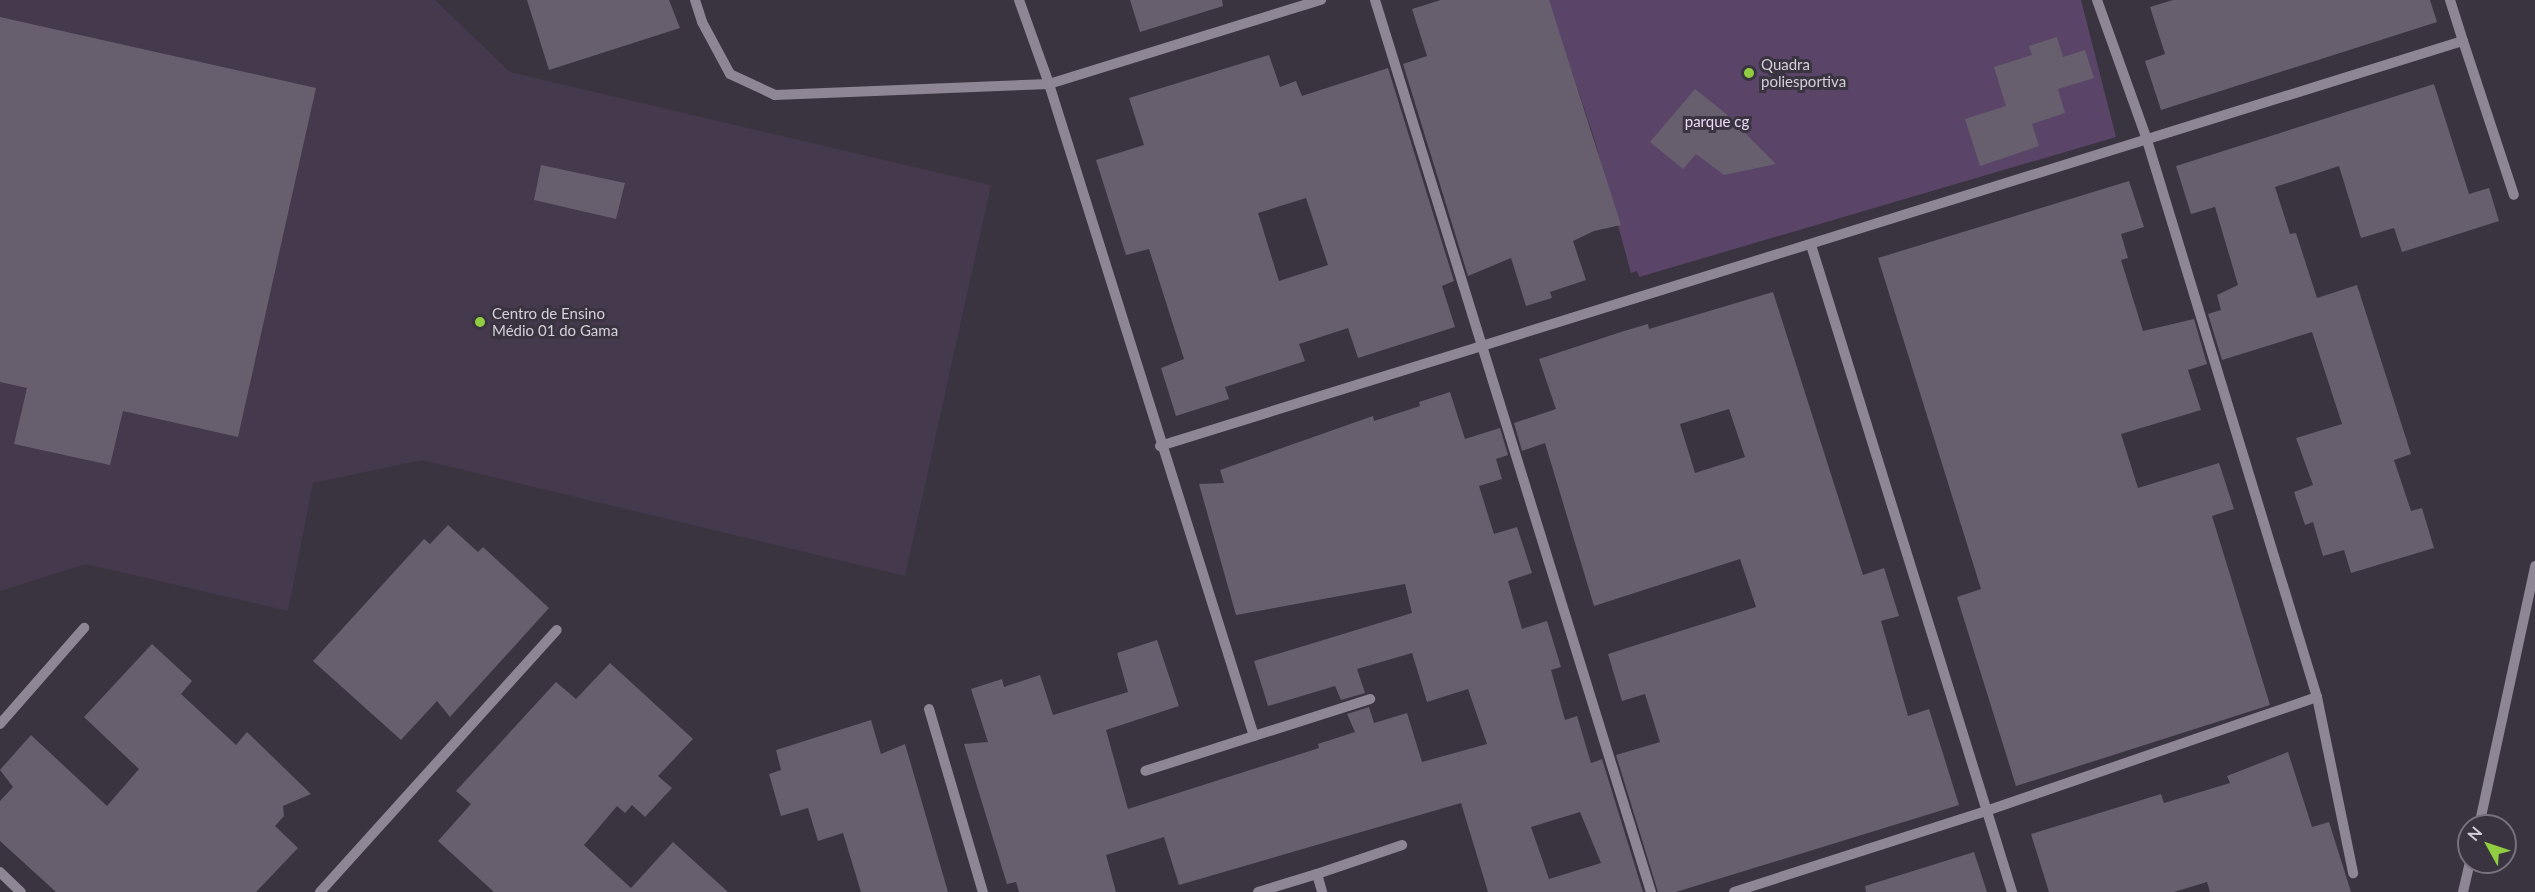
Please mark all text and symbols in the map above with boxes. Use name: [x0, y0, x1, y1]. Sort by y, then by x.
place label: Quadra poliesportiva: [1761, 55, 1846, 90]
marker: Quadra poliesportiva: [1742, 66, 1756, 80]
park label: parque cg: [1685, 113, 1749, 131]
place label: Centro de Ensino Médio 01 do Gama: [492, 304, 618, 339]
marker: Centro de Ensino Médio 01 do Gama: [473, 315, 487, 329]
north arrow: [2457, 814, 2517, 874]
text: N: [2463, 823, 2486, 844]

